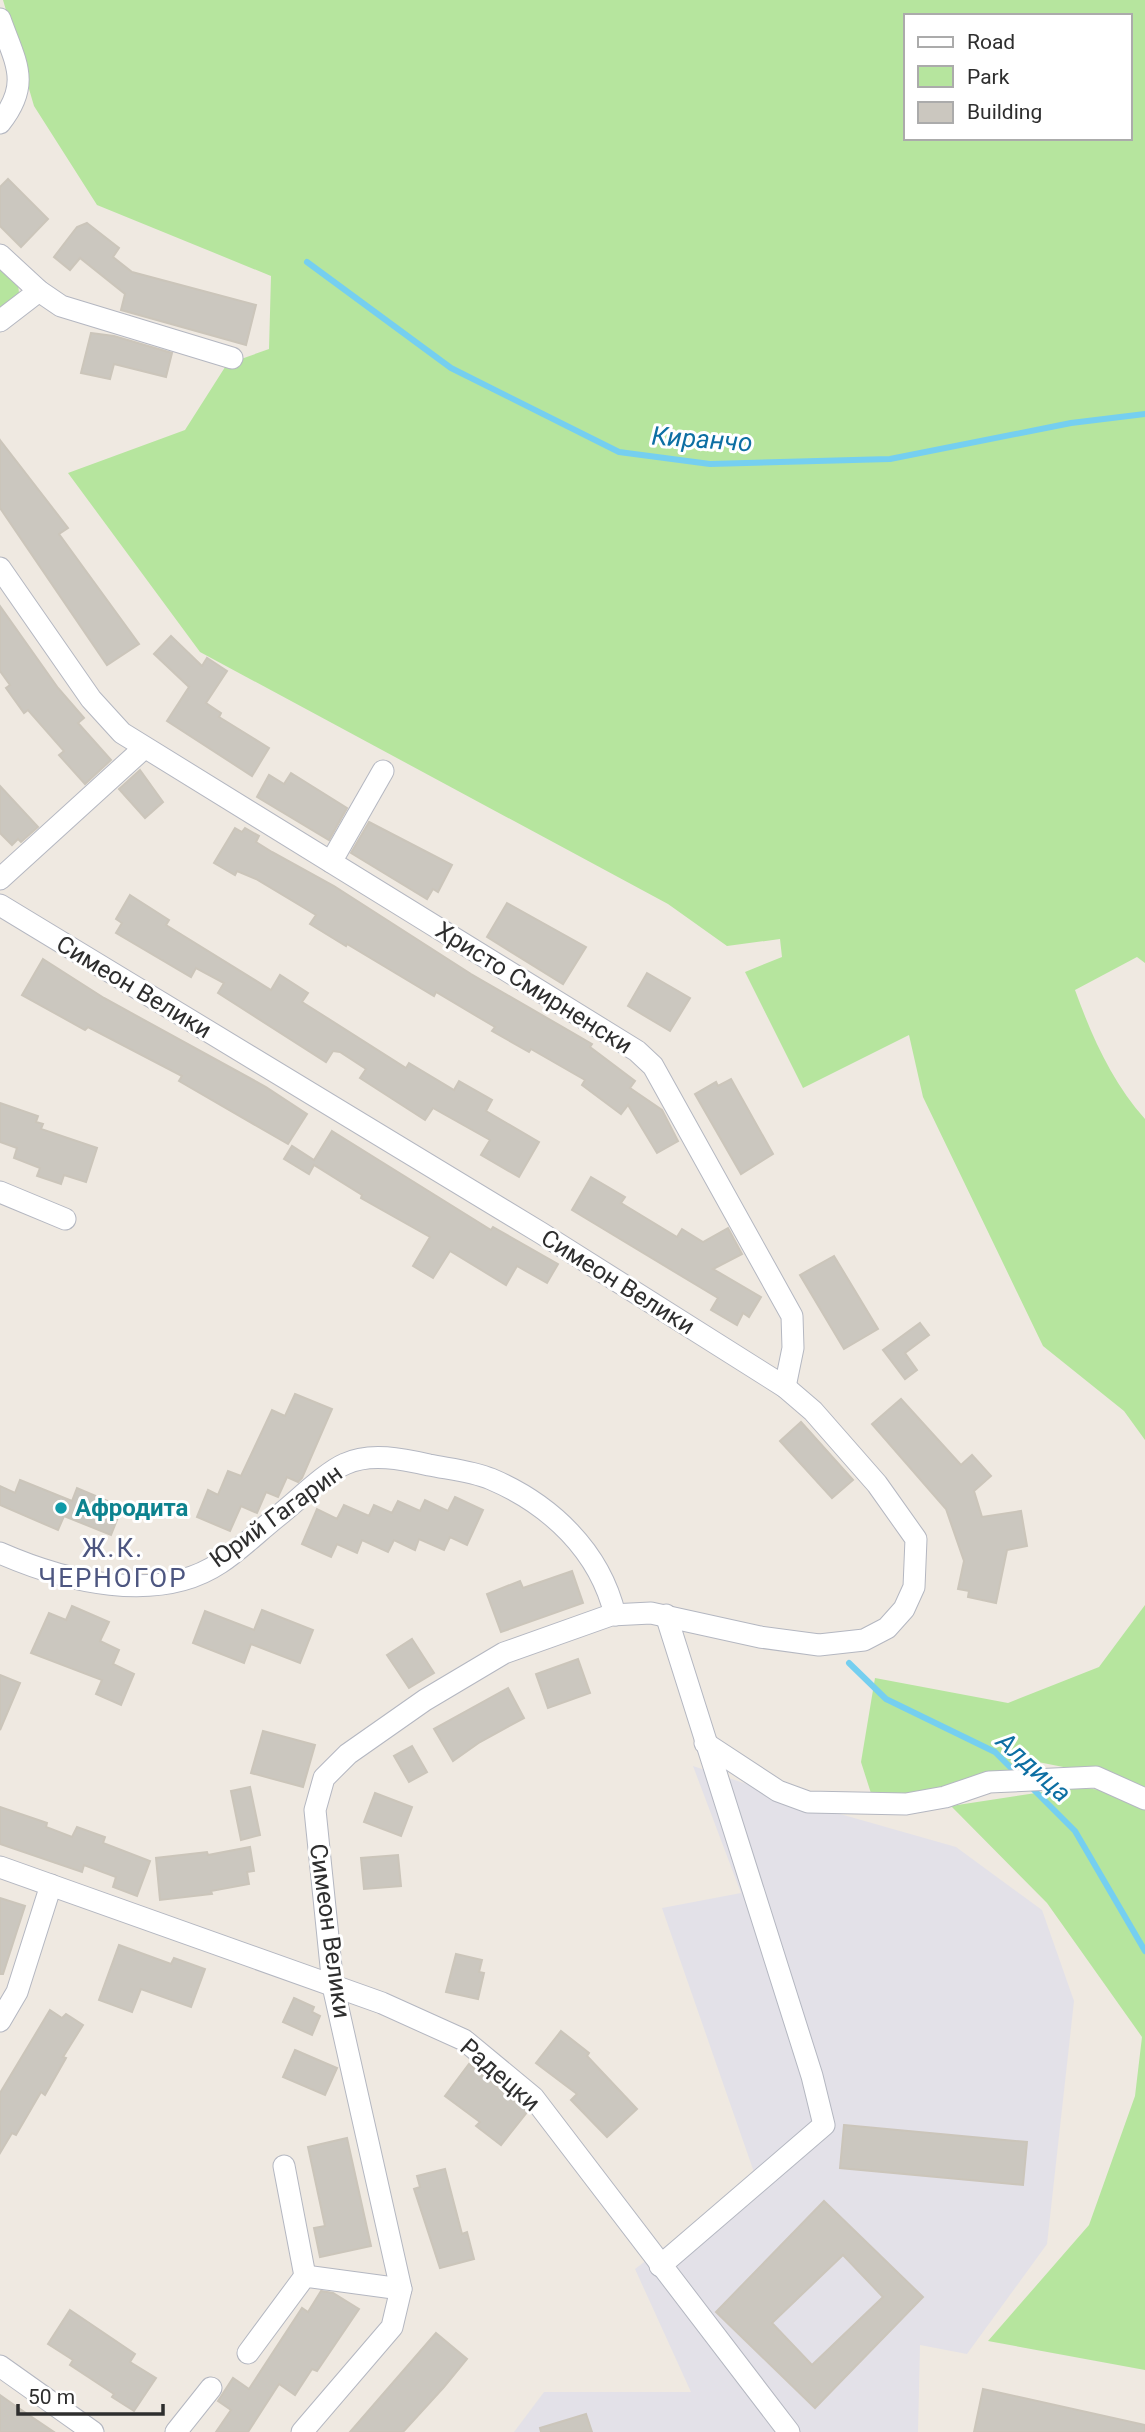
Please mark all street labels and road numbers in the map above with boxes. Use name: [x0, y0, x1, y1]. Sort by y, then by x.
street label: Христо Смирненски: [431, 916, 637, 1060]
street label: Симеон Велики: [51, 930, 217, 1044]
street label: Симеон Велики: [536, 1224, 700, 1340]
street label: Юрий Гагарин: [204, 1459, 348, 1573]
street label: Симеон Велики: [304, 1842, 356, 2020]
street label: Радецки: [454, 2033, 546, 2117]

